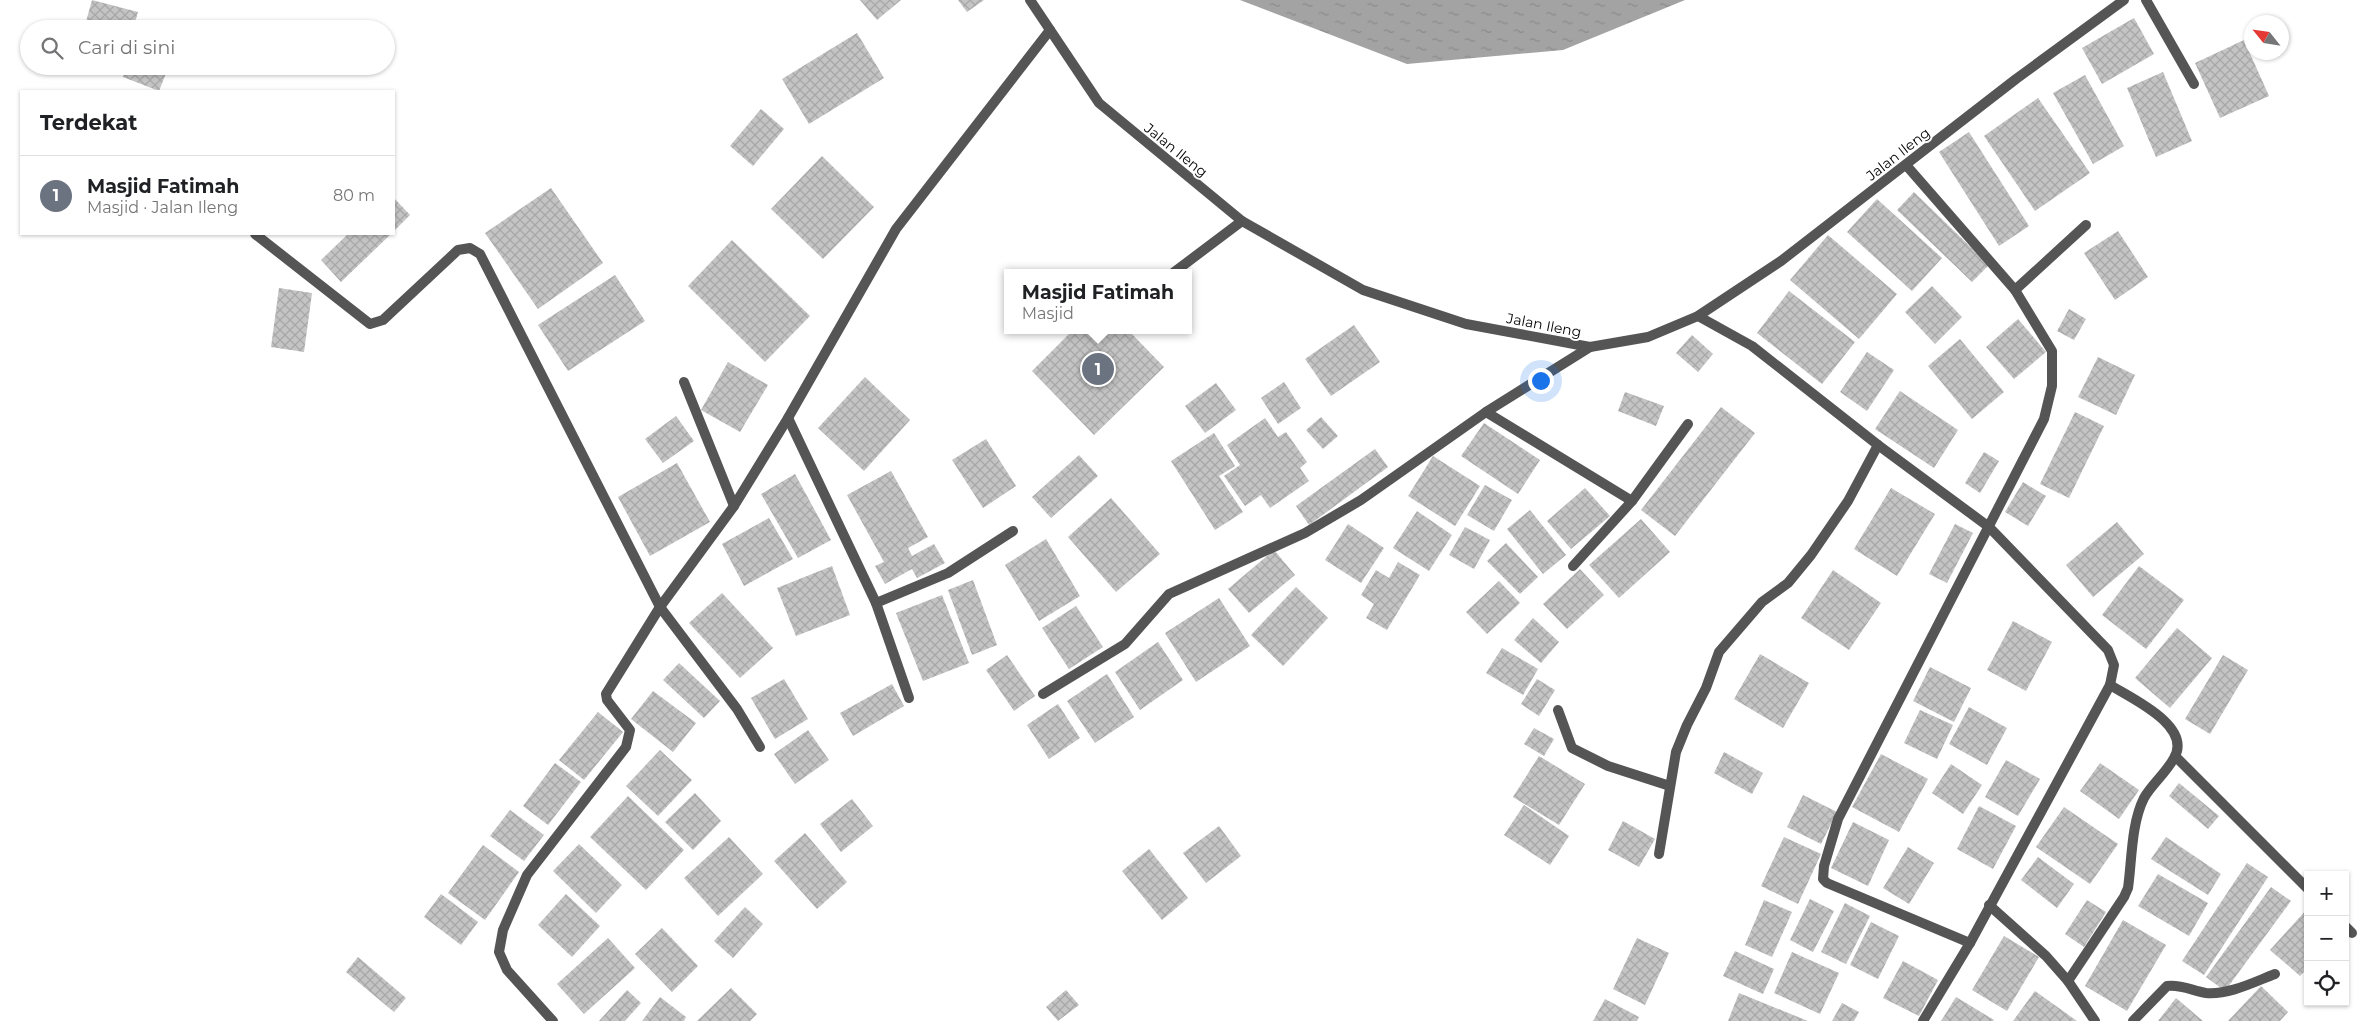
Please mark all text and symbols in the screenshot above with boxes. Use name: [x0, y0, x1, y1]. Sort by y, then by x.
north arrow: [2244, 15, 2289, 60]
search box: [20, 20, 395, 75]
icon: search: [38, 34, 66, 62]
text: Cari di sini: [78, 36, 175, 59]
text: Terdekat: [40, 110, 137, 135]
street label: Jalan Ileng: [1140, 118, 1211, 181]
street label: Jalan Ileng: [1862, 124, 1933, 185]
text: Masjid Fatimah: [87, 175, 239, 198]
text: 1: [53, 186, 59, 205]
text: 80 m: [333, 186, 375, 205]
text: Masjid · Jalan Ileng: [87, 198, 238, 217]
popup: [1004, 269, 1192, 334]
text: Masjid Fatimah: [1022, 281, 1174, 304]
text: Masjid: [1022, 304, 1074, 323]
street label: Jalan Ileng: [1504, 309, 1583, 341]
pin: 1: [1082, 350, 1114, 388]
your location: [1528, 368, 1554, 394]
map controls: [2304, 871, 2349, 1006]
button: +: [2304, 871, 2349, 916]
button: −: [2304, 916, 2349, 961]
button: locate: [2304, 961, 2349, 1006]

